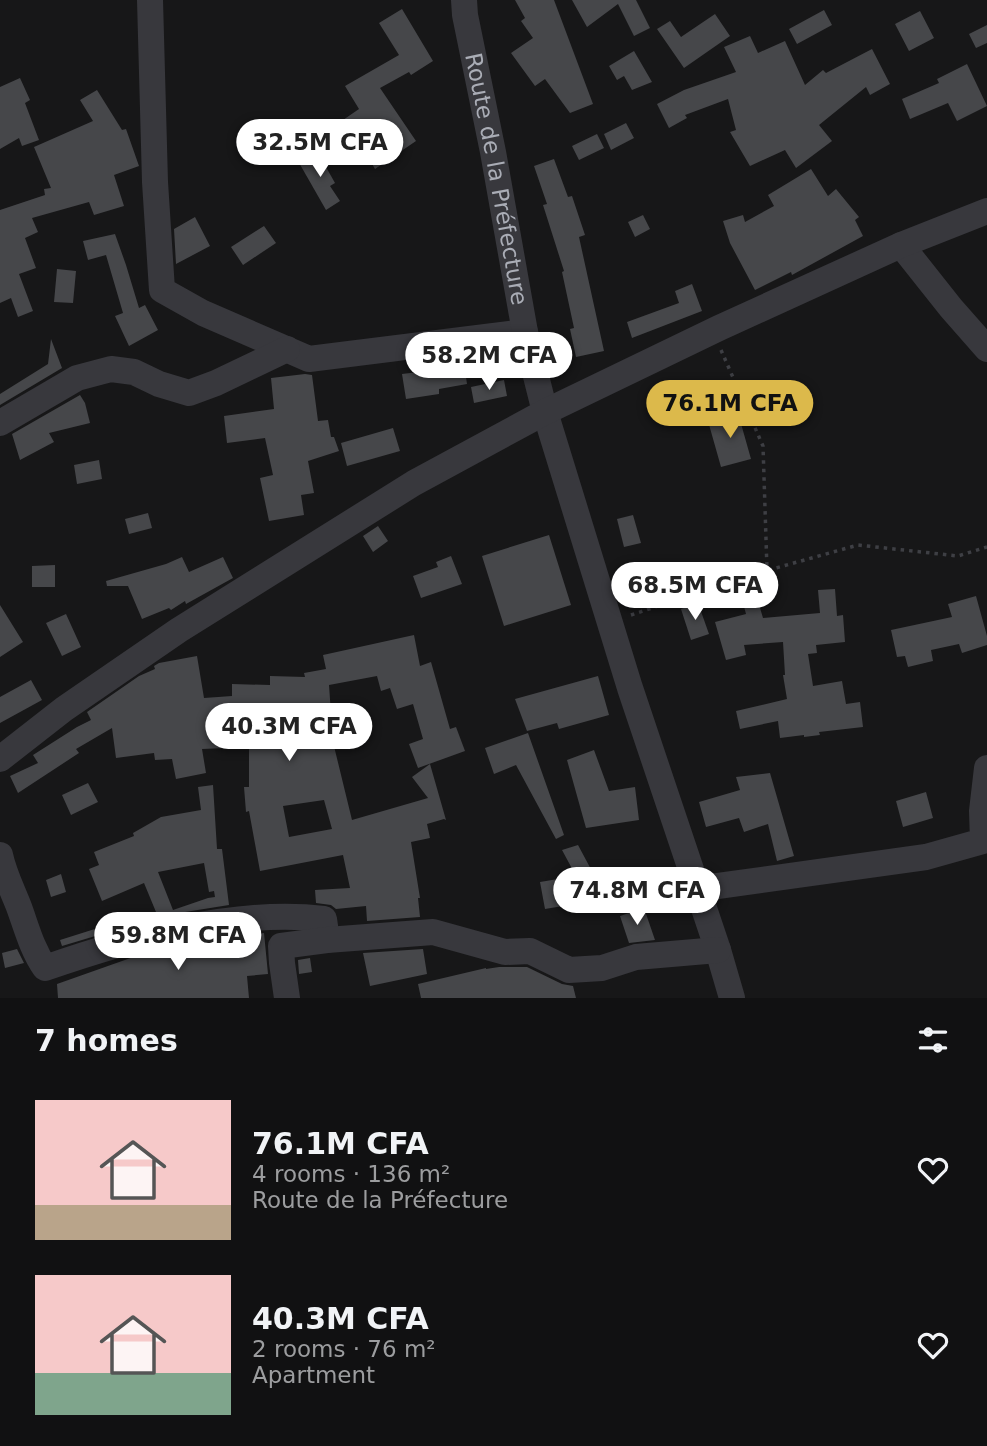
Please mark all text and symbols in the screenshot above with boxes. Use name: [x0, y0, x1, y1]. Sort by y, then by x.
street label: Route de la Préfecture: [460, 50, 533, 307]
pin: 32.5M CFA: [240, 120, 400, 179]
text: 32.5M CFA: [252, 129, 388, 155]
pin: 58.2M CFA: [409, 332, 569, 392]
text: 58.2M CFA: [421, 342, 557, 368]
pin: 76.1M CFA: [650, 380, 810, 440]
text: 76.1M CFA: [662, 390, 798, 416]
pin: 68.5M CFA: [615, 562, 775, 622]
text: 68.5M CFA: [627, 572, 763, 598]
pin: 40.3M CFA: [209, 704, 369, 763]
text: 40.3M CFA: [221, 713, 357, 739]
pin: 74.8M CFA: [557, 867, 717, 927]
text: 74.8M CFA: [569, 877, 705, 903]
pin: 59.8M CFA: [98, 912, 258, 972]
text: 59.8M CFA: [110, 922, 246, 948]
icon: filters: [914, 1021, 952, 1059]
text: 7 homes: [35, 1023, 178, 1058]
text: 76.1M CFA: [252, 1126, 429, 1161]
icon: home: [91, 1128, 175, 1212]
icon: heart: [914, 1151, 952, 1189]
text: 4 rooms · 136 m²: [252, 1161, 450, 1187]
text: Route de la Préfecture: [252, 1187, 508, 1213]
text: 40.3M CFA: [252, 1301, 429, 1336]
icon: home: [91, 1303, 175, 1387]
icon: heart: [914, 1326, 952, 1364]
text: 2 rooms · 76 m²: [252, 1336, 436, 1362]
text: Apartment: [252, 1362, 375, 1388]

